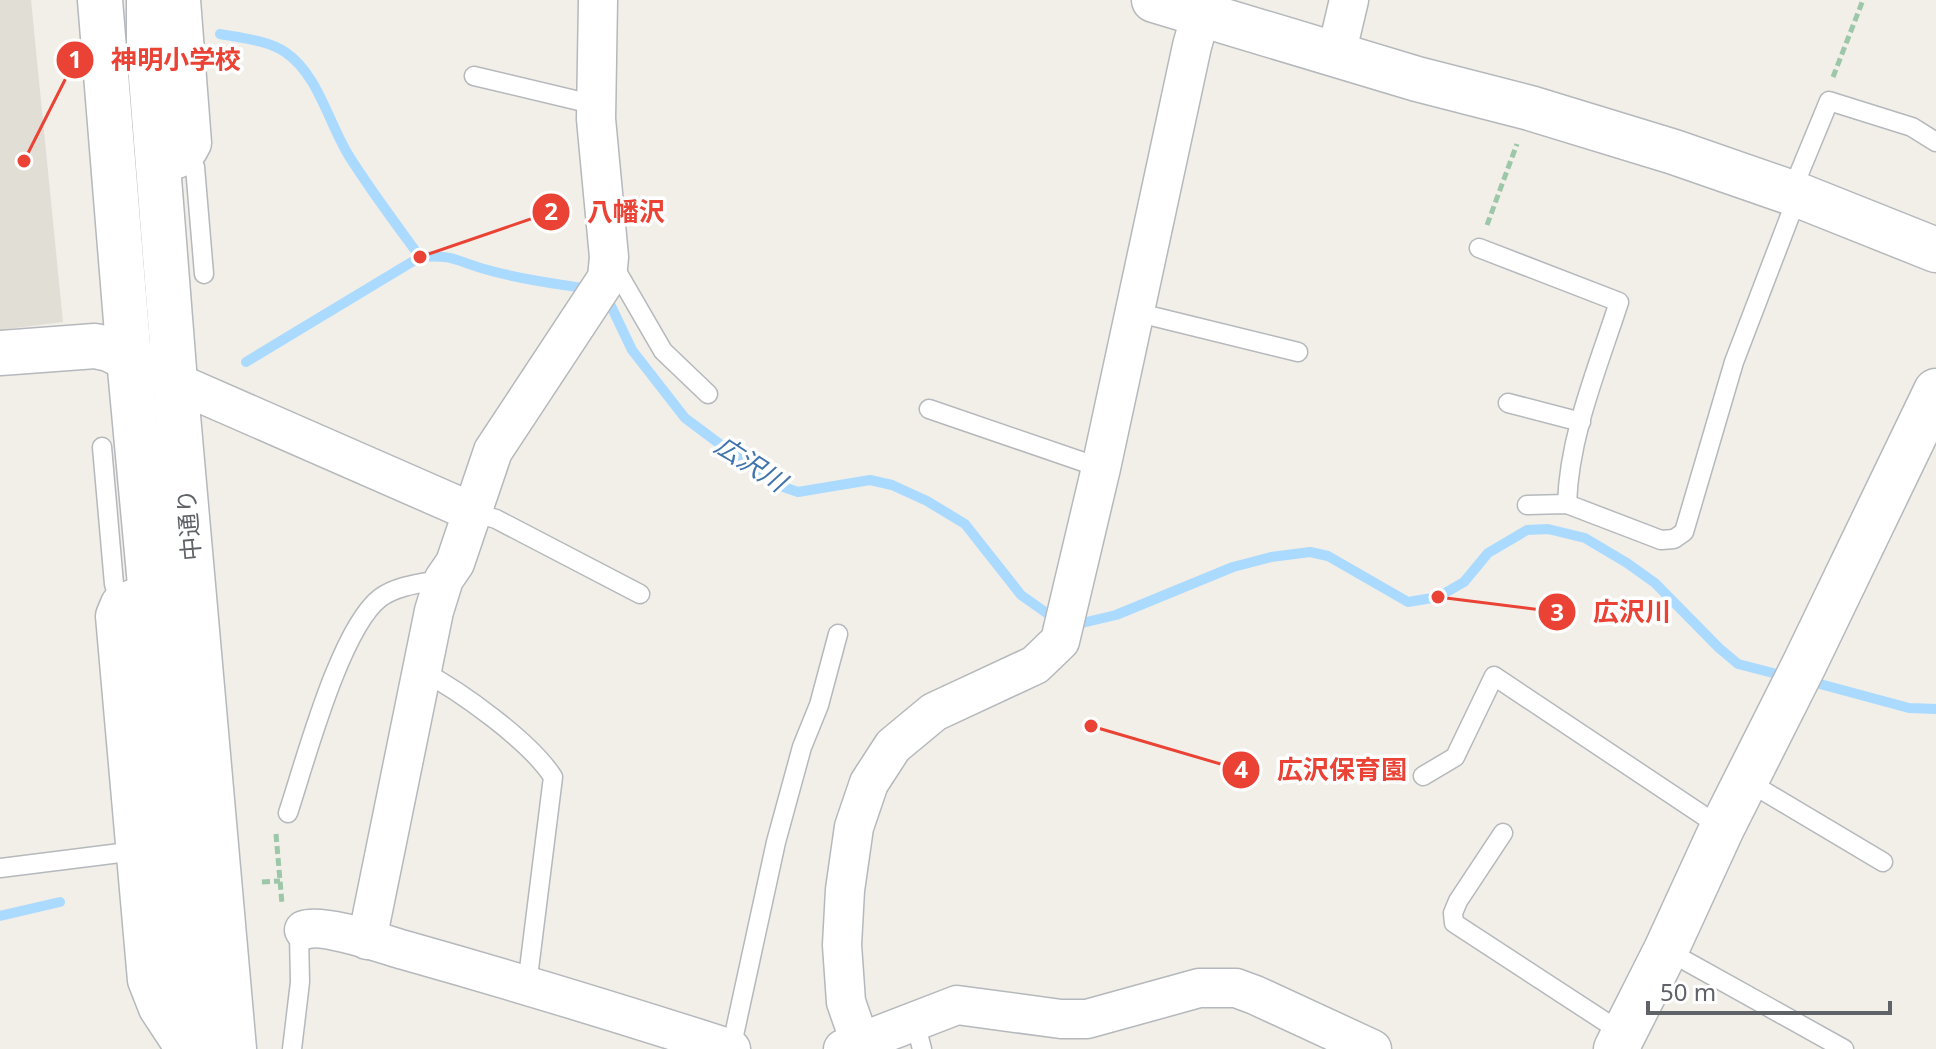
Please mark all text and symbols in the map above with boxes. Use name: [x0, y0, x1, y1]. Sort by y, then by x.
callout: 神明小学校: [55, 35, 257, 85]
text: 神明小学校: [111, 41, 241, 77]
text: 1: [68, 42, 82, 75]
callout: 八幡沢: [531, 187, 681, 237]
text: 八幡沢: [587, 193, 665, 229]
text: 2: [544, 194, 558, 227]
water label: 広沢川: [708, 427, 796, 501]
street label: 中通り: [168, 488, 208, 562]
callout: 広沢川: [1537, 587, 1687, 637]
text: 広沢川: [1593, 593, 1671, 629]
text: 3: [1550, 595, 1564, 628]
callout: 広沢保育園: [1221, 745, 1423, 795]
text: 広沢保育園: [1277, 751, 1407, 787]
text: 4: [1234, 752, 1248, 785]
scale bar: [1648, 965, 1890, 1015]
text: 50 m: [1660, 975, 1716, 1008]

